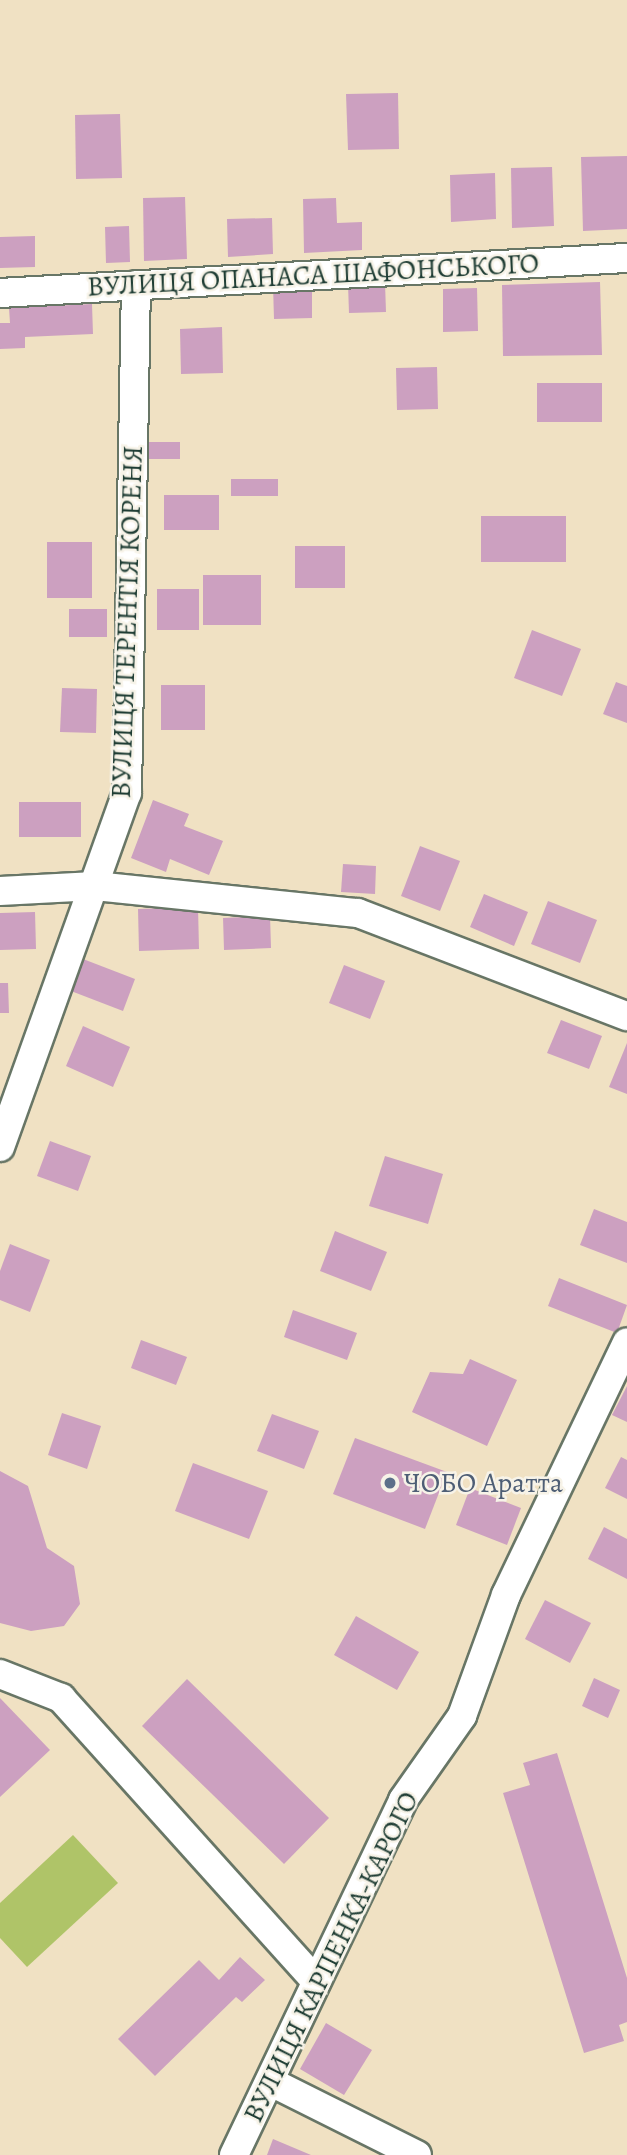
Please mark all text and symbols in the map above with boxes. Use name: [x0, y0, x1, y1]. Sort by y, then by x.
street label: ВУЛИЦЯ ОПАНАСА ШАФОНСЬКОГО: [86, 246, 540, 304]
street label: ВУЛИЦЯ ТЕРЕНТІЯ КОРЕНЯ: [104, 445, 150, 799]
place label: ЧОБО Аратта: [404, 1466, 563, 1500]
marker: ЧОБО Аратта: [382, 1475, 398, 1491]
street label: ВУЛИЦЯ КАРПЕНКА-КАРОГО: [236, 1786, 426, 2128]

